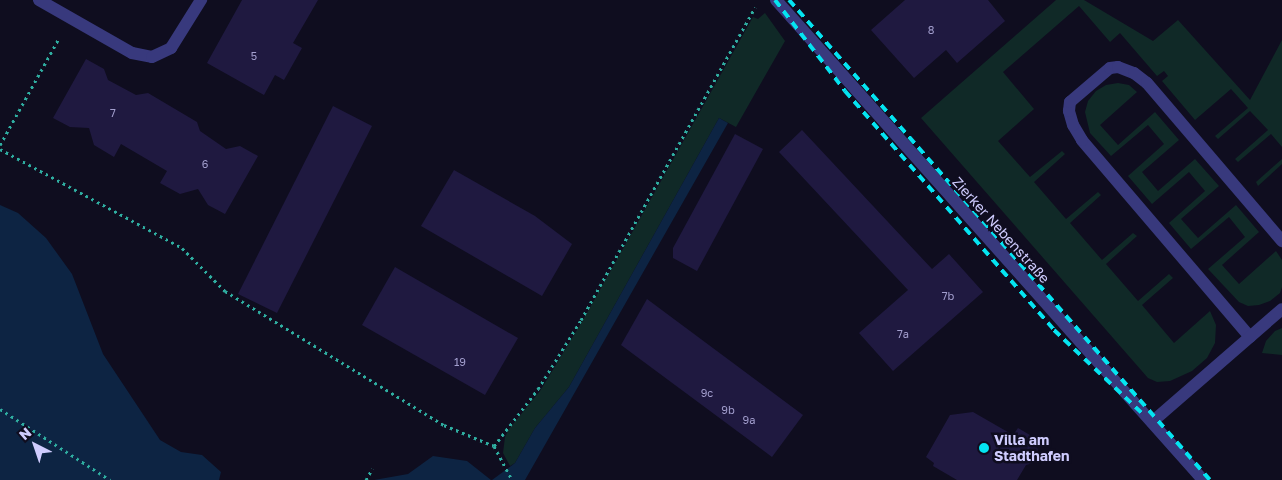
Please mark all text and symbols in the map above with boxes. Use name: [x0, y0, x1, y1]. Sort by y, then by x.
house number: 8: [928, 23, 934, 37]
house number: 5: [251, 49, 257, 63]
house number: 7: [110, 106, 116, 120]
house number: 6: [202, 157, 208, 171]
street label: Zierker Nebenstraße: [949, 173, 1053, 287]
house number: 7b: [942, 289, 954, 303]
house number: 7a: [897, 327, 909, 341]
house number: 19: [454, 355, 466, 369]
house number: 9c: [701, 386, 713, 400]
house number: 9b: [721, 403, 735, 417]
house number: 9a: [743, 413, 755, 427]
north arrow: [10, 420, 60, 470]
text: N: [15, 423, 34, 443]
place label: Villa am Stadthafen: [994, 432, 1070, 464]
marker: Villa am Stadthafen: [978, 442, 990, 454]

